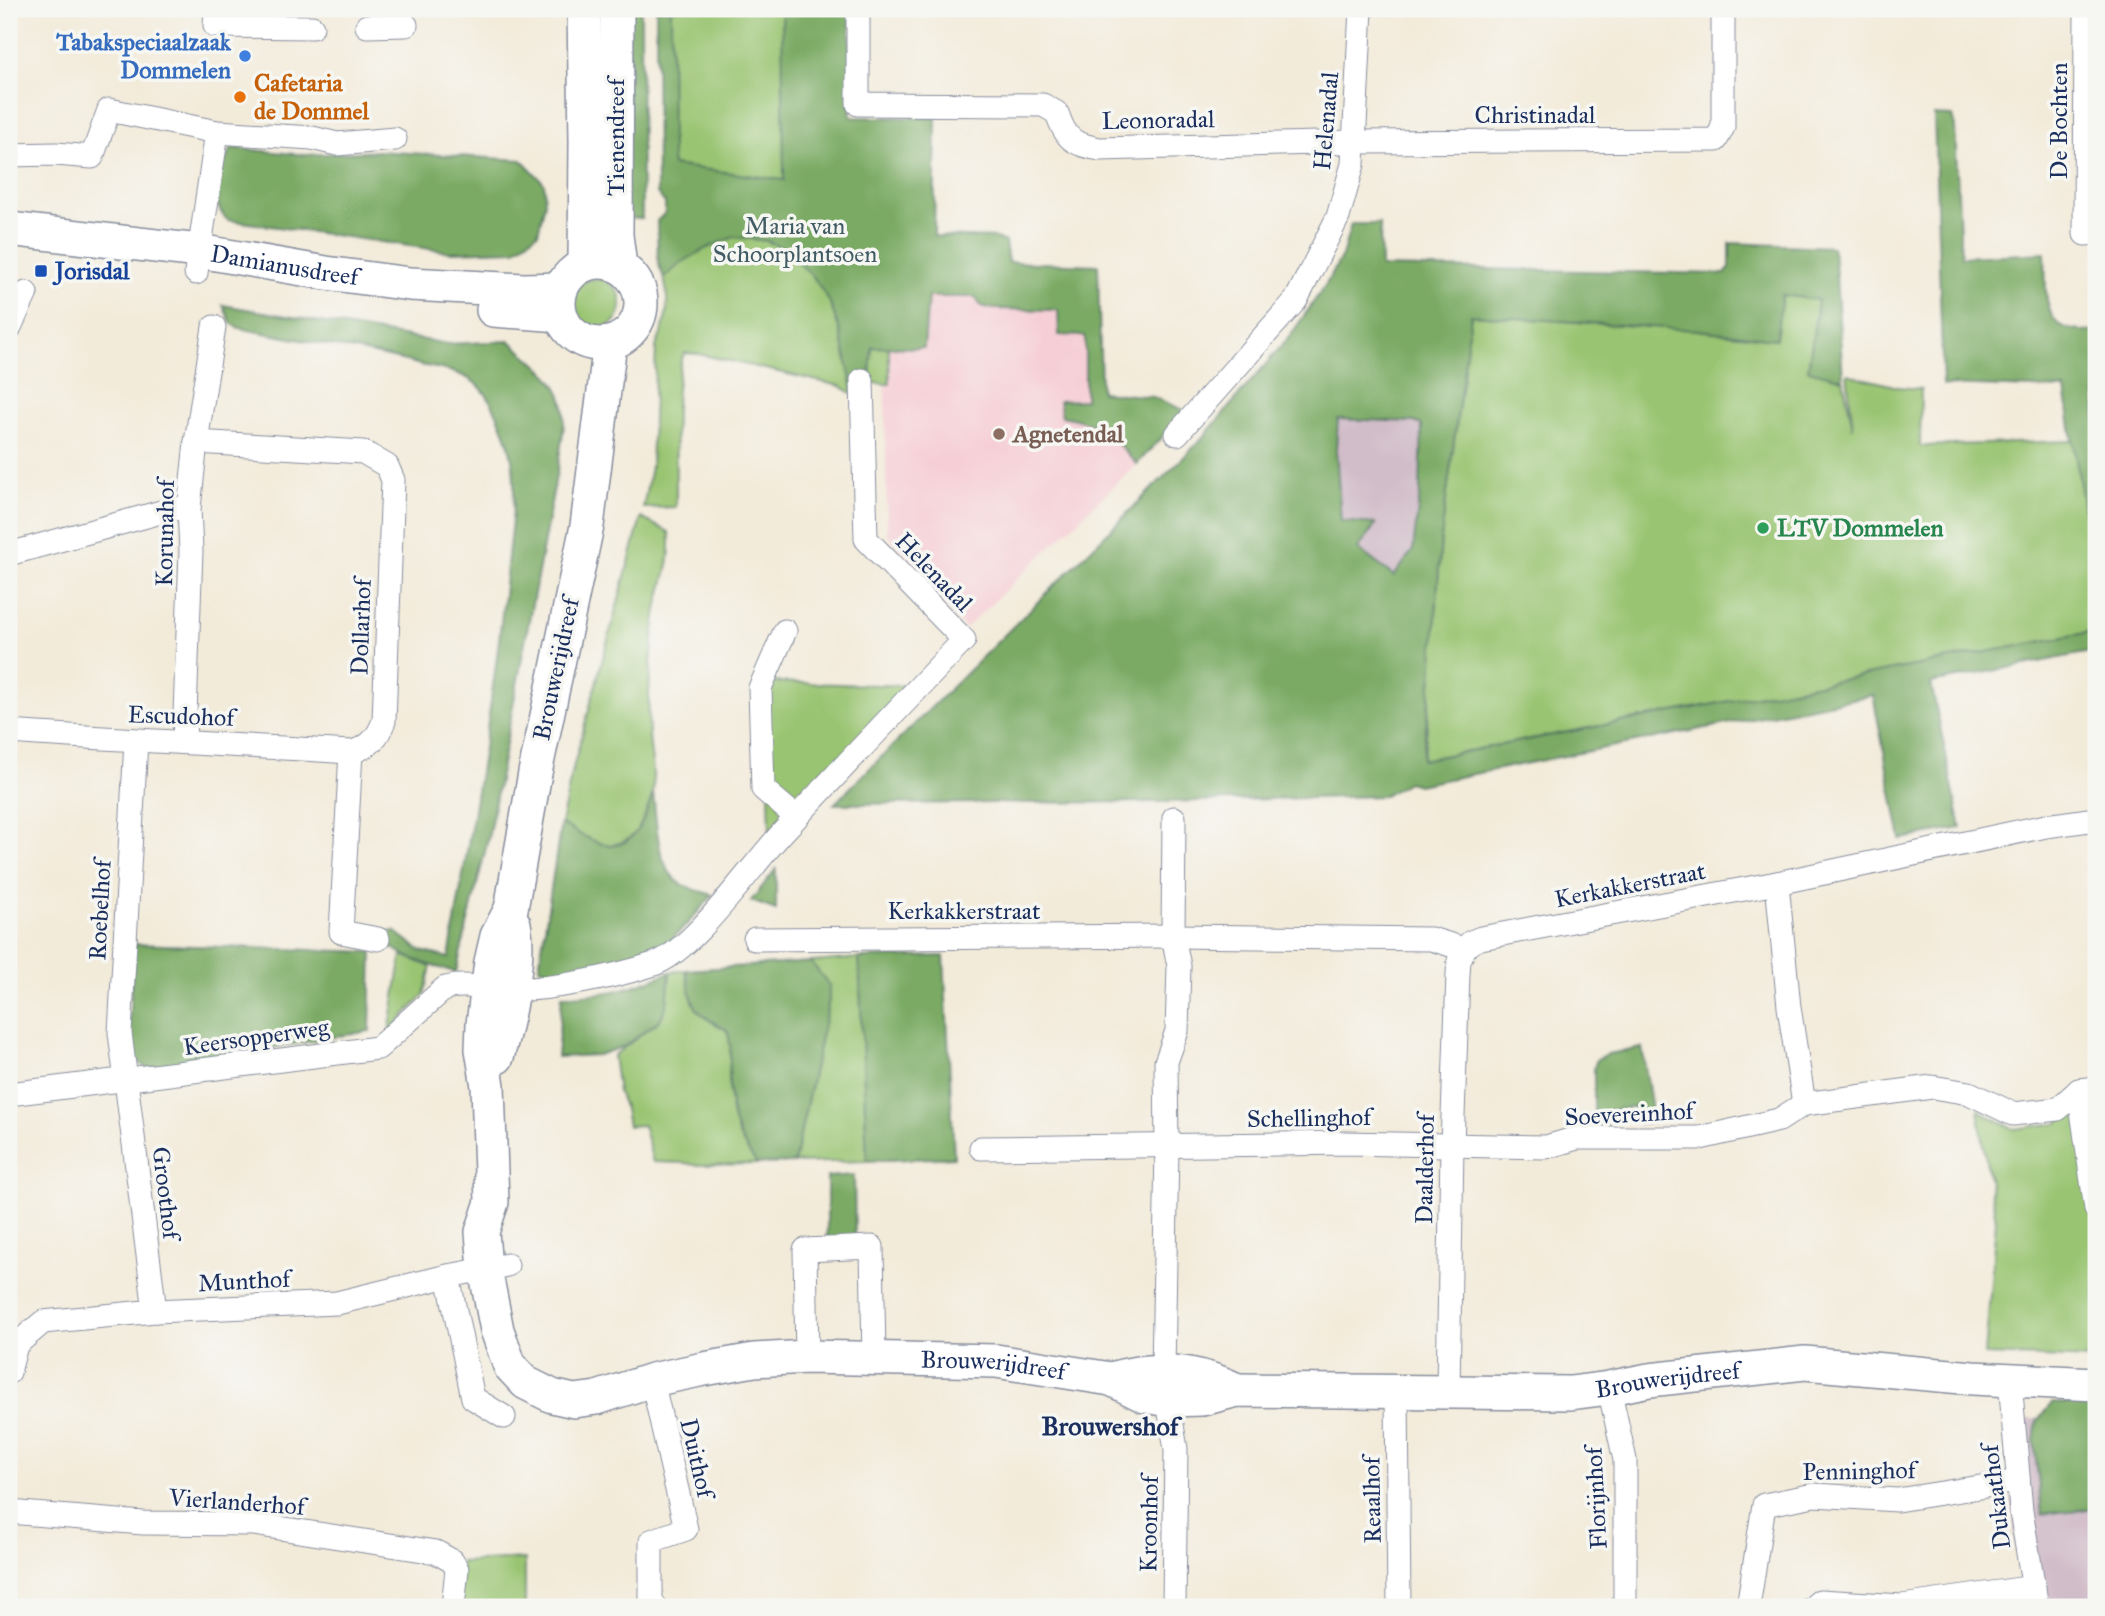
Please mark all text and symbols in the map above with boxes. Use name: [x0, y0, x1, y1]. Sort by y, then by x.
place label: Tabakspeciaalzaak Dommelen: [55, 27, 232, 85]
marker: Tabakspeciaalzaak Dommelen: [237, 48, 253, 64]
street label: De Bochten: [2044, 62, 2074, 180]
place label: Cafetaria de Dommel: [254, 68, 370, 126]
street label: Helenadal: [1307, 70, 1345, 171]
street label: Tienendreef: [601, 74, 631, 196]
marker: Cafetaria de Dommel: [232, 89, 248, 105]
street label: Christinadal: [1475, 100, 1596, 130]
street label: Leonoradal: [1101, 104, 1215, 136]
park label: Maria van Schoorplantsoen: [713, 211, 877, 269]
street label: Damianusdreef: [208, 238, 364, 293]
place label: Jorisdal: [52, 256, 130, 286]
marker: Jorisdal: [33, 263, 49, 279]
place label: Agnetendal: [1011, 419, 1124, 449]
marker: Agnetendal: [991, 426, 1007, 442]
street label: Korunahof: [149, 475, 181, 587]
place label: LTV Dommelen: [1777, 513, 1943, 543]
marker: LTV Dommelen: [1755, 520, 1771, 536]
street label: Helenadal: [889, 526, 979, 618]
street label: Dollarhof: [344, 574, 378, 676]
street label: Brouwerijdreef: [526, 591, 587, 743]
street label: Escudohof: [127, 699, 239, 733]
street label: Roebelhof: [82, 855, 118, 961]
street label: Kerkakkerstraat: [1552, 856, 1708, 914]
street label: Kerkakkerstraat: [888, 896, 1041, 926]
street label: Keersopperweg: [181, 1012, 332, 1062]
street label: Soevereinhof: [1564, 1095, 1698, 1132]
street label: Schellinghof: [1246, 1102, 1375, 1134]
street label: Daalderhof: [1409, 1110, 1441, 1224]
street label: Groothof: [145, 1145, 187, 1245]
street label: Munthof: [197, 1263, 295, 1298]
street label: Brouwerijdreef: [920, 1344, 1072, 1387]
street label: Brouwerijdreef: [1594, 1355, 1745, 1405]
district label: Brouwershof: [1042, 1410, 1183, 1442]
street label: Duithof: [673, 1416, 722, 1504]
street label: Dukaathof: [1974, 1439, 2017, 1551]
street label: Florijnhof: [1578, 1442, 1614, 1550]
street label: Reaalhof: [1356, 1452, 1388, 1544]
street label: Penninghof: [1802, 1455, 1920, 1487]
street label: Kroonhof: [1133, 1471, 1165, 1573]
street label: Vierlanderhof: [167, 1482, 310, 1522]

